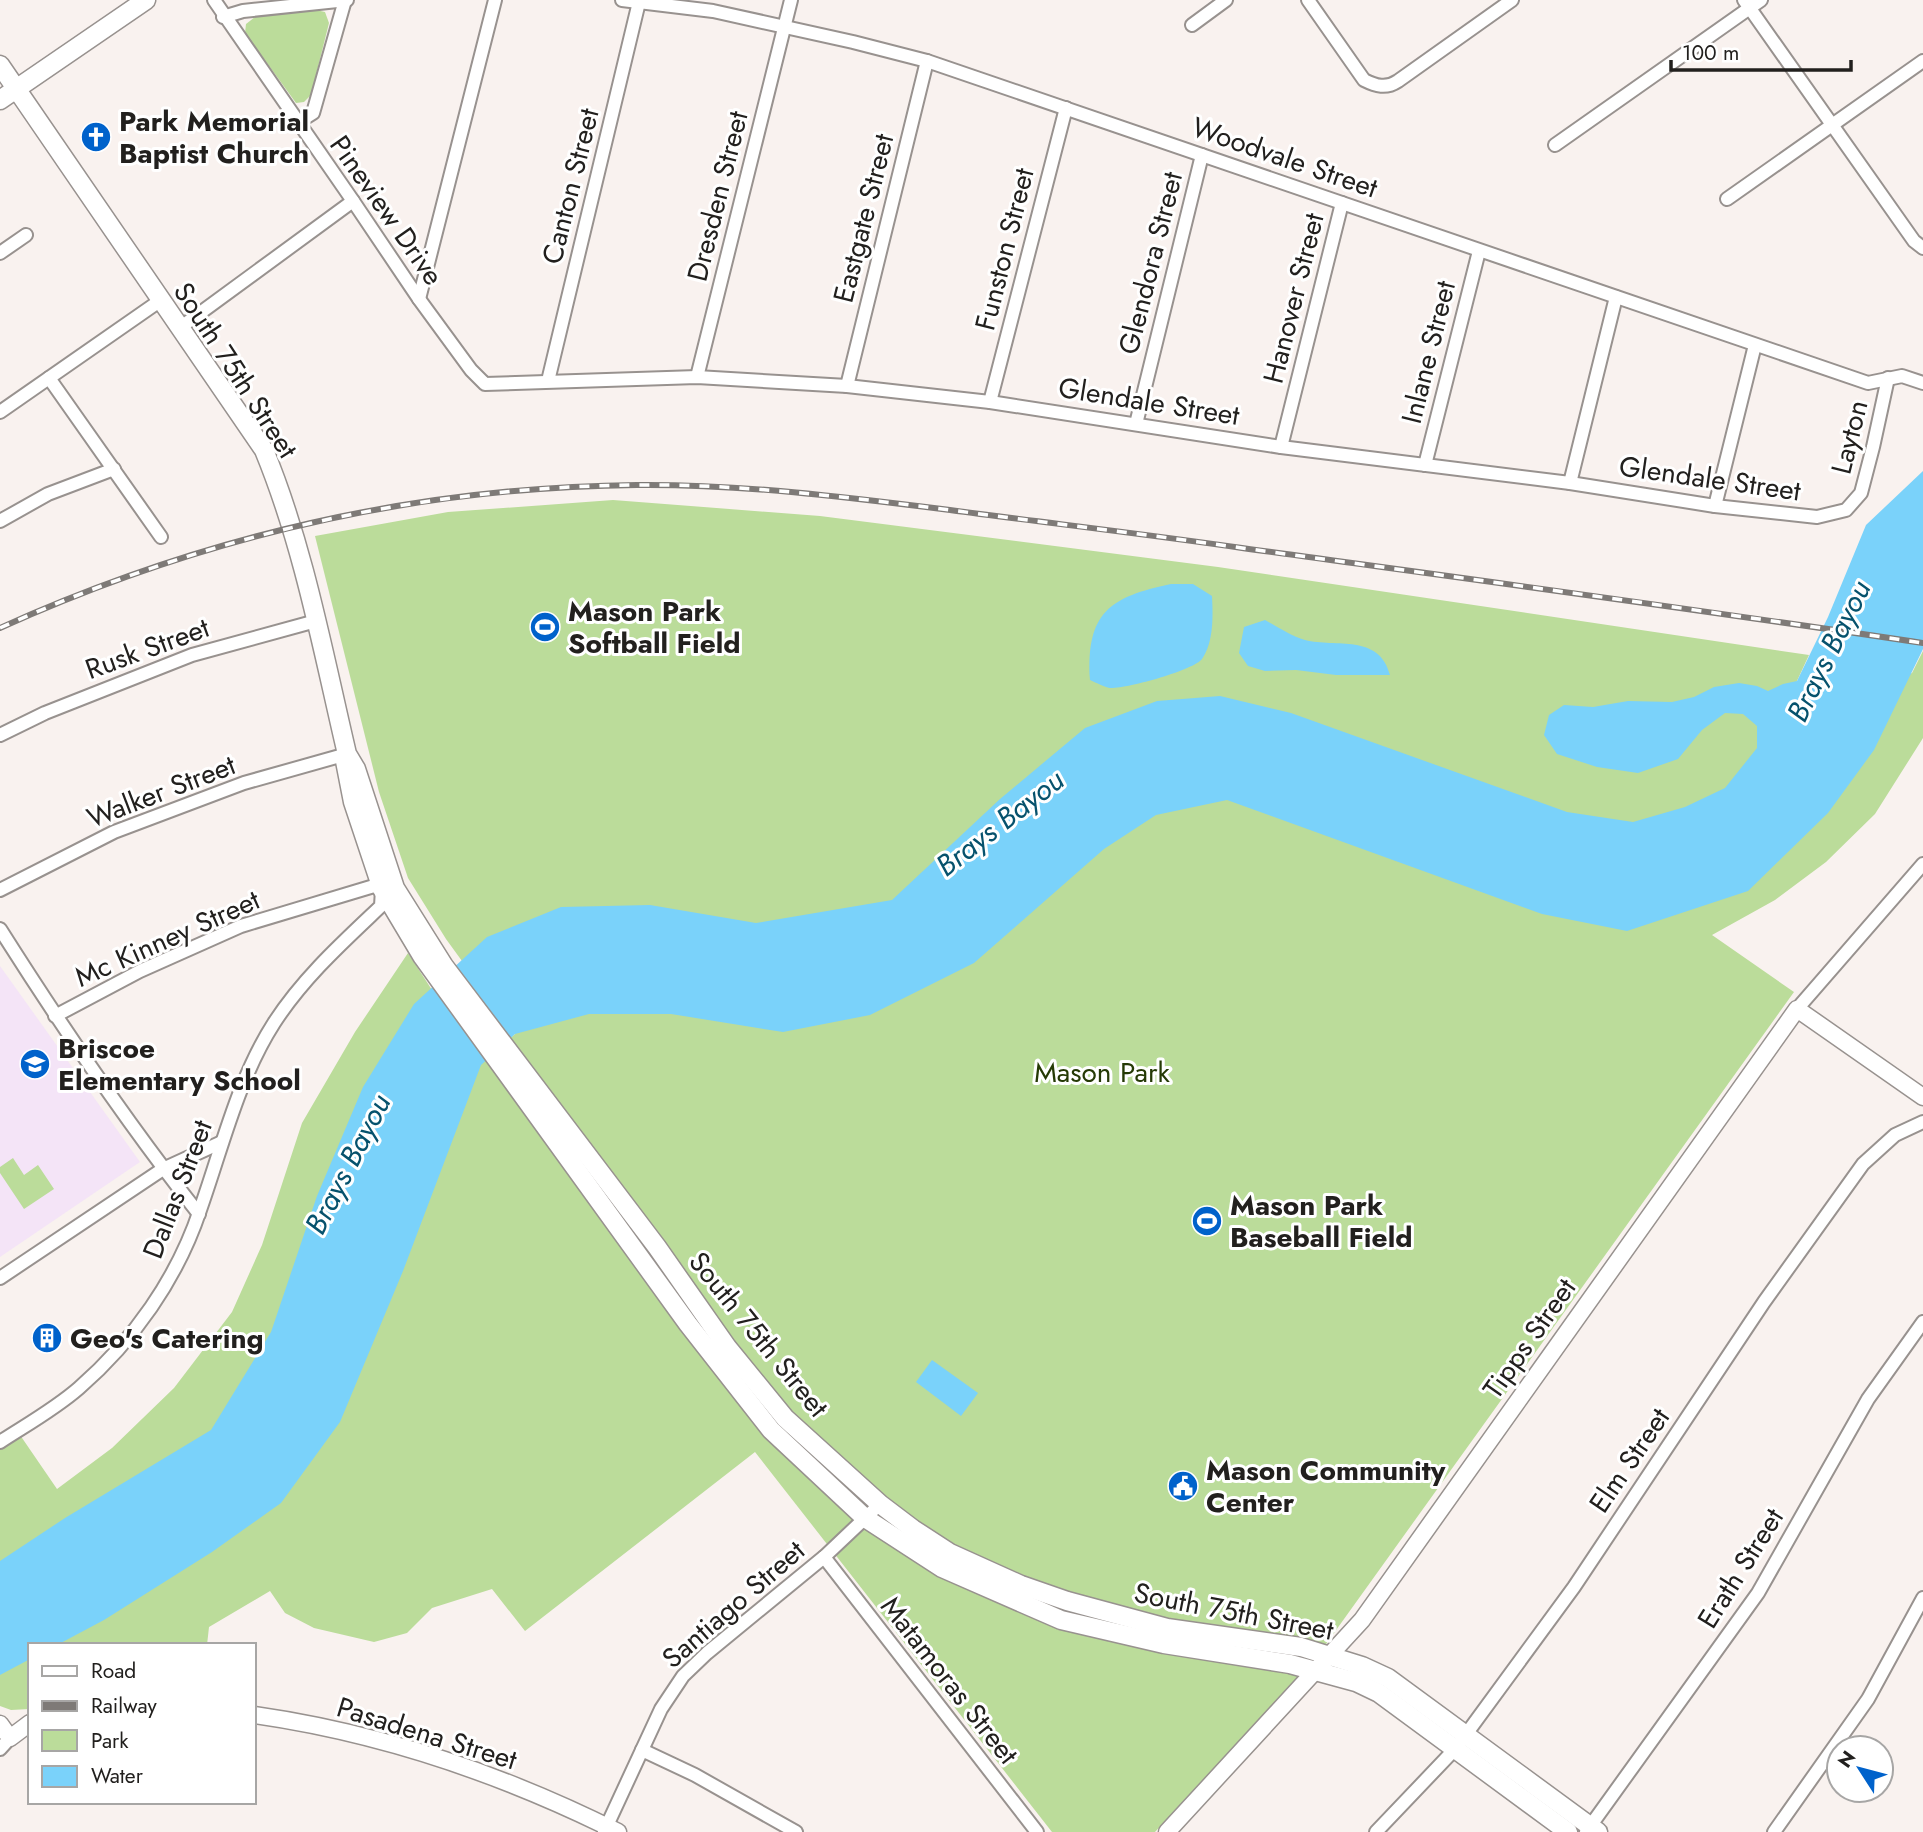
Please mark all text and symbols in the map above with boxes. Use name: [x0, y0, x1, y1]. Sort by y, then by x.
scale bar: [1671, 28, 1851, 72]
text: 100 m: [1682, 38, 1739, 68]
place label: Park Memorial Baptist Church: [119, 101, 309, 174]
street label: Canton Street: [531, 104, 610, 268]
street label: Dresden Street: [677, 106, 759, 286]
street label: Woodvale Street: [1187, 107, 1383, 209]
church icon: Park Memorial Baptist Church: [79, 120, 113, 154]
street label: Pineview Drive: [320, 127, 453, 294]
street label: Eastgate Street: [823, 129, 904, 307]
street label: Funston Street: [965, 163, 1045, 335]
street label: Glendora Street: [1108, 167, 1193, 359]
street label: Hanover Street: [1253, 208, 1335, 388]
street label: South 75th Street: [163, 274, 308, 466]
street label: Inlane Street: [1391, 276, 1466, 428]
street label: Glendale Street: [1055, 367, 1243, 436]
street label: Layton: [1821, 396, 1878, 478]
street label: Glendale Street: [1617, 445, 1804, 512]
water label: Brays Bayou: [1776, 573, 1881, 729]
place label: Mason Park Softball Field: [568, 591, 741, 664]
street label: Rusk Street: [79, 607, 215, 690]
sports icon: Mason Park Softball Field: [528, 610, 562, 644]
street label: Walker Street: [81, 744, 242, 839]
water label: Brays Bayou: [926, 759, 1073, 886]
street label: Mc Kinney Street: [68, 879, 266, 998]
place label: Briscoe Elementary School: [58, 1028, 301, 1101]
school or university icon: Briscoe Elementary School: [18, 1047, 52, 1081]
park label: Mason Park: [1034, 1052, 1171, 1093]
water label: Brays Bayou: [294, 1086, 401, 1241]
street label: Dallas Street: [132, 1114, 223, 1264]
place label: Mason Park Baseball Field: [1230, 1185, 1412, 1258]
sports icon: Mason Park Baseball Field: [1190, 1204, 1224, 1238]
street label: South 75th Street: [679, 1243, 838, 1426]
street label: Tipps Street: [1473, 1269, 1586, 1407]
place label: Geo's Catering: [70, 1318, 264, 1359]
building icon: Geo's Catering: [30, 1321, 64, 1355]
street label: Elm Street: [1579, 1399, 1680, 1521]
place label: Mason Community Center: [1206, 1450, 1446, 1523]
public building icon: Mason Community Center: [1166, 1469, 1200, 1503]
street label: Erath Street: [1687, 1500, 1794, 1636]
street label: Santiago Street: [653, 1531, 814, 1678]
street label: South 75th Street: [1131, 1572, 1337, 1651]
street label: Matamoras Street: [871, 1588, 1028, 1773]
legend: [28, 1643, 256, 1804]
text: Road: [91, 1656, 136, 1686]
street label: Pasadena Street: [332, 1687, 522, 1780]
text: Railway: [91, 1691, 157, 1721]
text: Park: [91, 1726, 129, 1756]
north arrow: [1825, 1734, 1895, 1804]
text: N: [1831, 1745, 1862, 1773]
text: Water: [91, 1761, 144, 1791]

